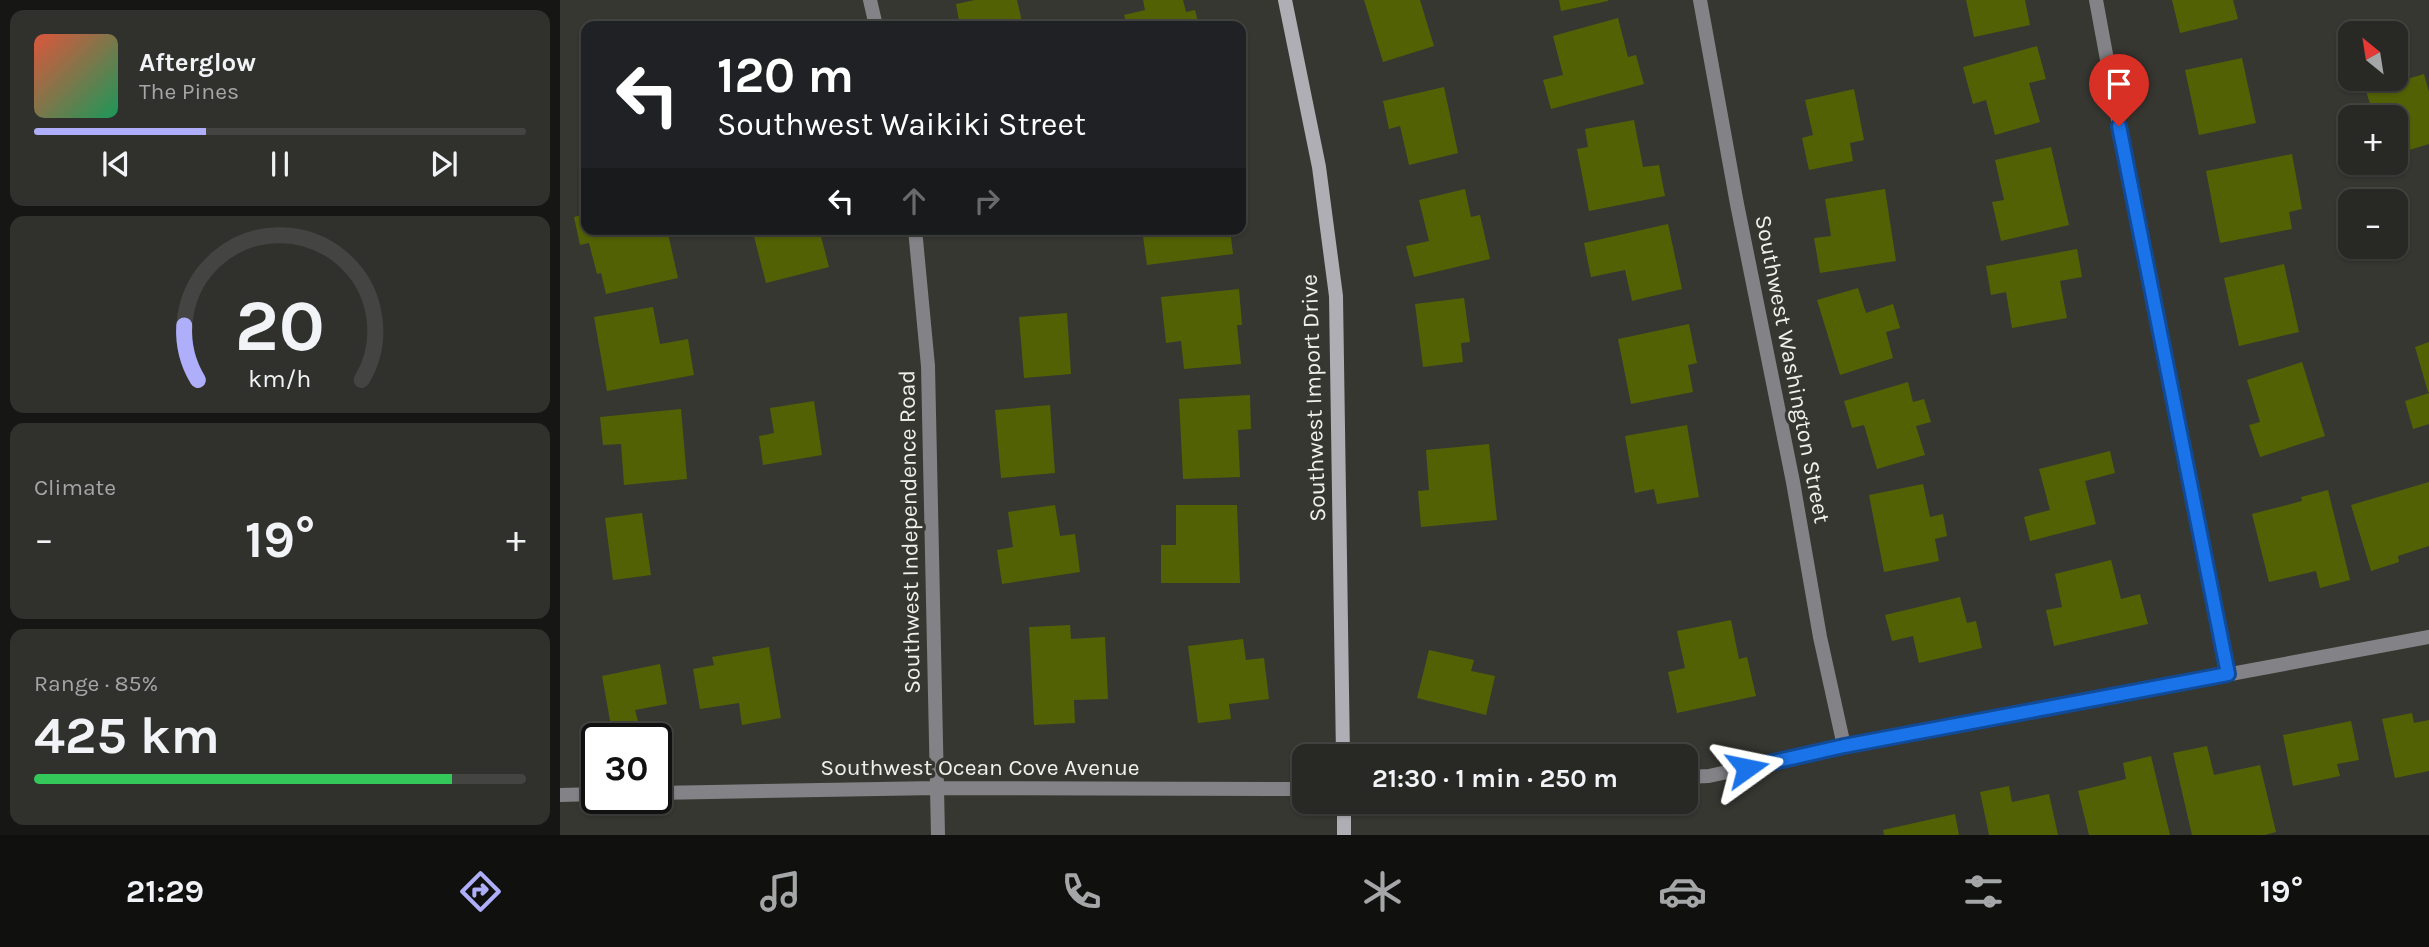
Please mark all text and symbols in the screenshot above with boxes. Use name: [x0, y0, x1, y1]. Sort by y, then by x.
north arrow: [2338, 21, 2408, 91]
map controls: [2338, 21, 2408, 259]
text: Afterglow: [139, 47, 256, 78]
text: 120 m: [717, 47, 854, 104]
icon: left: [602, 49, 693, 140]
pin: [2089, 54, 2149, 126]
icon: arrive: [2100, 65, 2138, 103]
text: The Pines: [139, 78, 239, 105]
button: +: [2338, 105, 2408, 175]
text: Southwest Waikiki Street: [717, 106, 1086, 143]
icon: previous: [97, 145, 135, 183]
icon: pause: [261, 145, 299, 183]
icon: next: [425, 145, 463, 183]
icon: left: [822, 182, 860, 220]
icon: ahead: [895, 182, 933, 220]
icon: right: [968, 182, 1006, 220]
button: −: [2338, 189, 2408, 259]
street label: Southwest Washington Street: [1749, 213, 1836, 526]
street label: Southwest Import Drive: [1296, 274, 1331, 522]
text: 20: [235, 284, 325, 369]
text: km/h: [248, 364, 312, 393]
street label: Southwest Independence Road: [893, 370, 926, 694]
text: Climate: [34, 474, 116, 501]
text: 19°: [245, 509, 315, 570]
text: −: [34, 517, 54, 562]
text: +: [506, 517, 526, 562]
text: Range · 85%: [34, 670, 158, 697]
text: 425 km: [34, 705, 220, 766]
speed limit sign: 30: [581, 723, 672, 814]
position arrow: [1710, 731, 1784, 805]
street label: Southwest Ocean Cove Avenue: [820, 754, 1140, 781]
text: 21:30 · 1 min · 250 m: [1372, 763, 1618, 794]
icon: directions: [456, 867, 505, 916]
icon: music: [756, 867, 805, 916]
icon: phone: [1057, 867, 1106, 916]
icon: climate: [1358, 867, 1407, 916]
icon: car: [1658, 867, 1707, 916]
icon: filters: [1959, 867, 2008, 916]
text: 21:29: [126, 873, 204, 910]
text: 19°: [2260, 873, 2303, 910]

